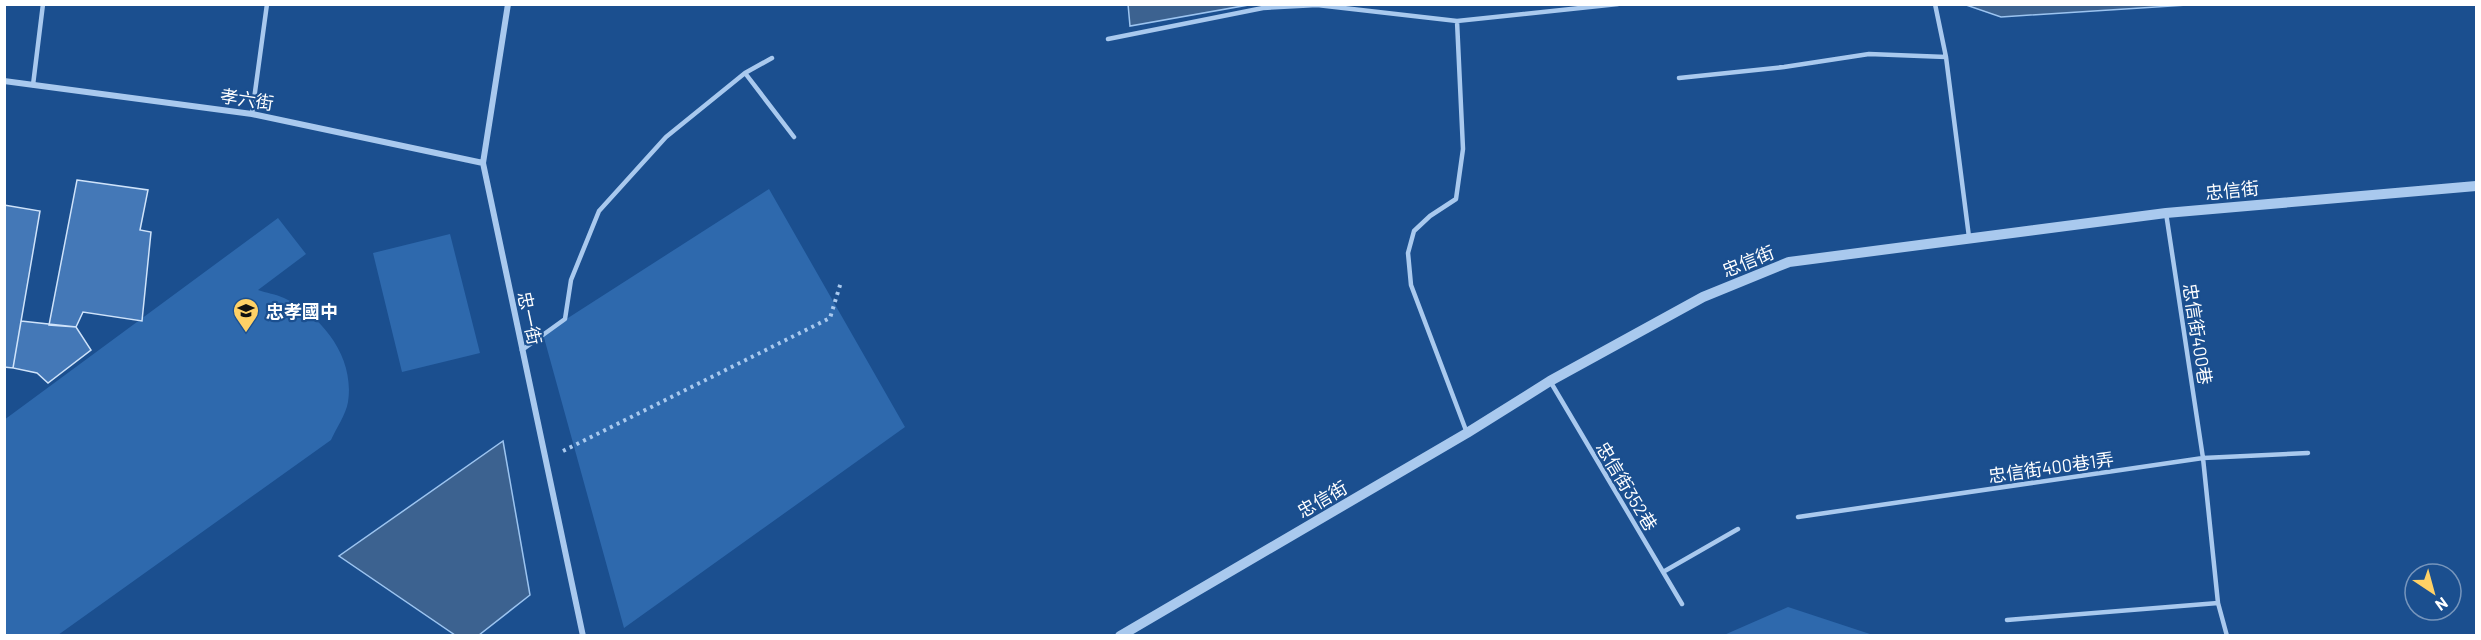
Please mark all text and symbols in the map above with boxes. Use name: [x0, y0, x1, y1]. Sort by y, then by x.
street label: 孝六街: [219, 84, 275, 114]
street label: 忠信街: [2204, 176, 2260, 204]
street label: 忠信街: [1719, 241, 1777, 281]
street label: 忠信街400巷: [2179, 282, 2217, 386]
street label: 忠一街: [514, 289, 546, 347]
school or university icon: 忠孝國中: [231, 296, 261, 334]
place label: 忠孝國中: [266, 300, 338, 322]
street label: 忠信街352巷: [1592, 437, 1662, 535]
street label: 忠信街400巷1弄: [1987, 447, 2115, 487]
street label: 忠信街: [1293, 476, 1351, 522]
north arrow: [2403, 562, 2463, 622]
text: N: [2432, 594, 2452, 615]

